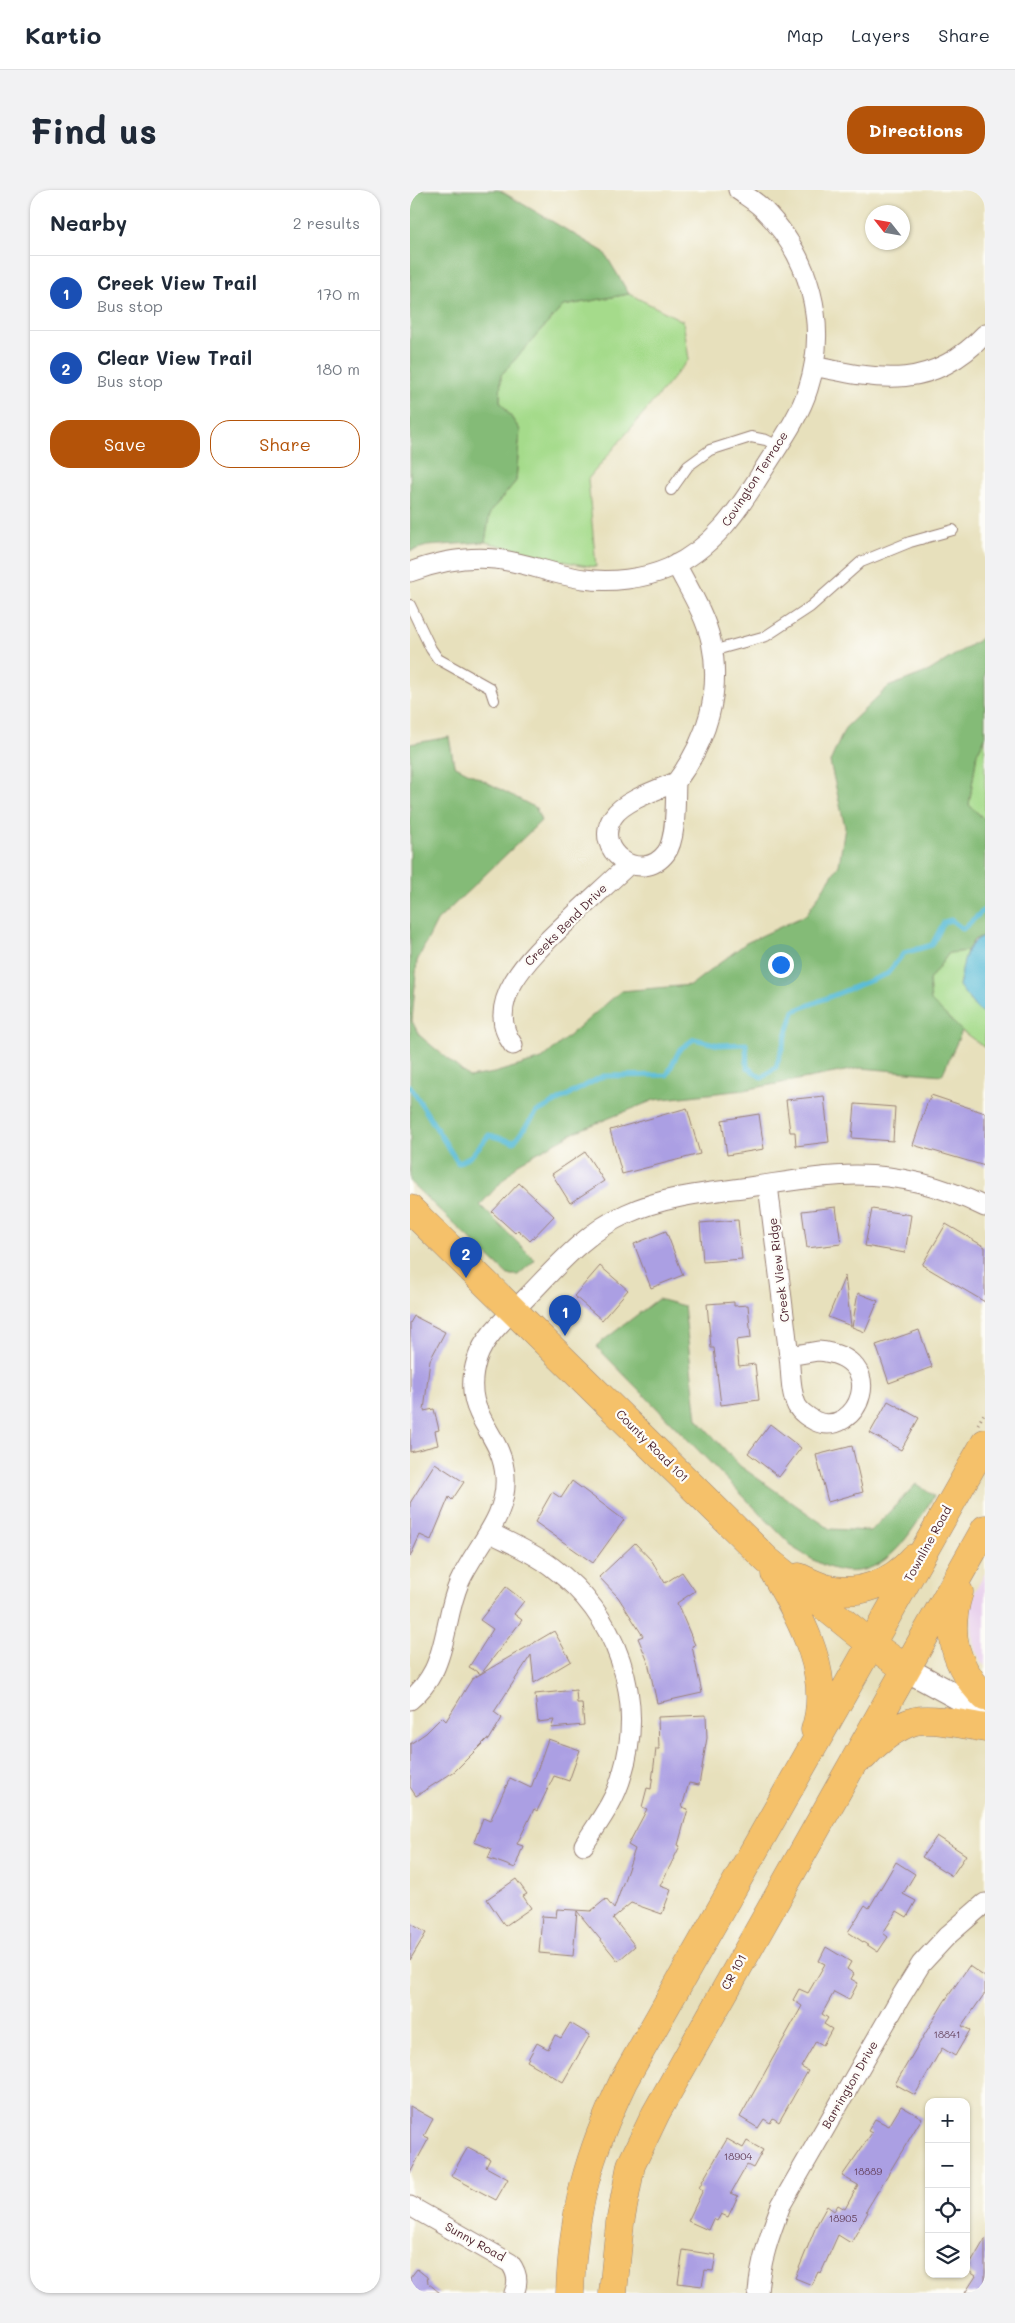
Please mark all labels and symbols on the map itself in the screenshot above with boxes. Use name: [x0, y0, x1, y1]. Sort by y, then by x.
north arrow: [865, 205, 910, 250]
street label: Covington Terrace: [717, 428, 791, 529]
street label: Creeks Bend Drive: [521, 880, 610, 969]
your location: [768, 952, 794, 978]
street label: Creek View Ridge: [764, 1217, 792, 1323]
pin: 2: [450, 1237, 482, 1278]
pin: 1: [549, 1295, 581, 1336]
street label: County Road 101: [613, 1406, 692, 1485]
street label: Townline Road: [900, 1502, 955, 1584]
street label: CR 101: [717, 1951, 749, 1992]
house number: 18841: [934, 2027, 960, 2041]
street label: Barrington Drive: [817, 2038, 881, 2131]
house number: 18904: [724, 2149, 752, 2163]
house number: 18889: [854, 2164, 882, 2178]
house number: 18905: [829, 2211, 857, 2225]
street label: Sunny Road: [442, 2218, 509, 2264]

